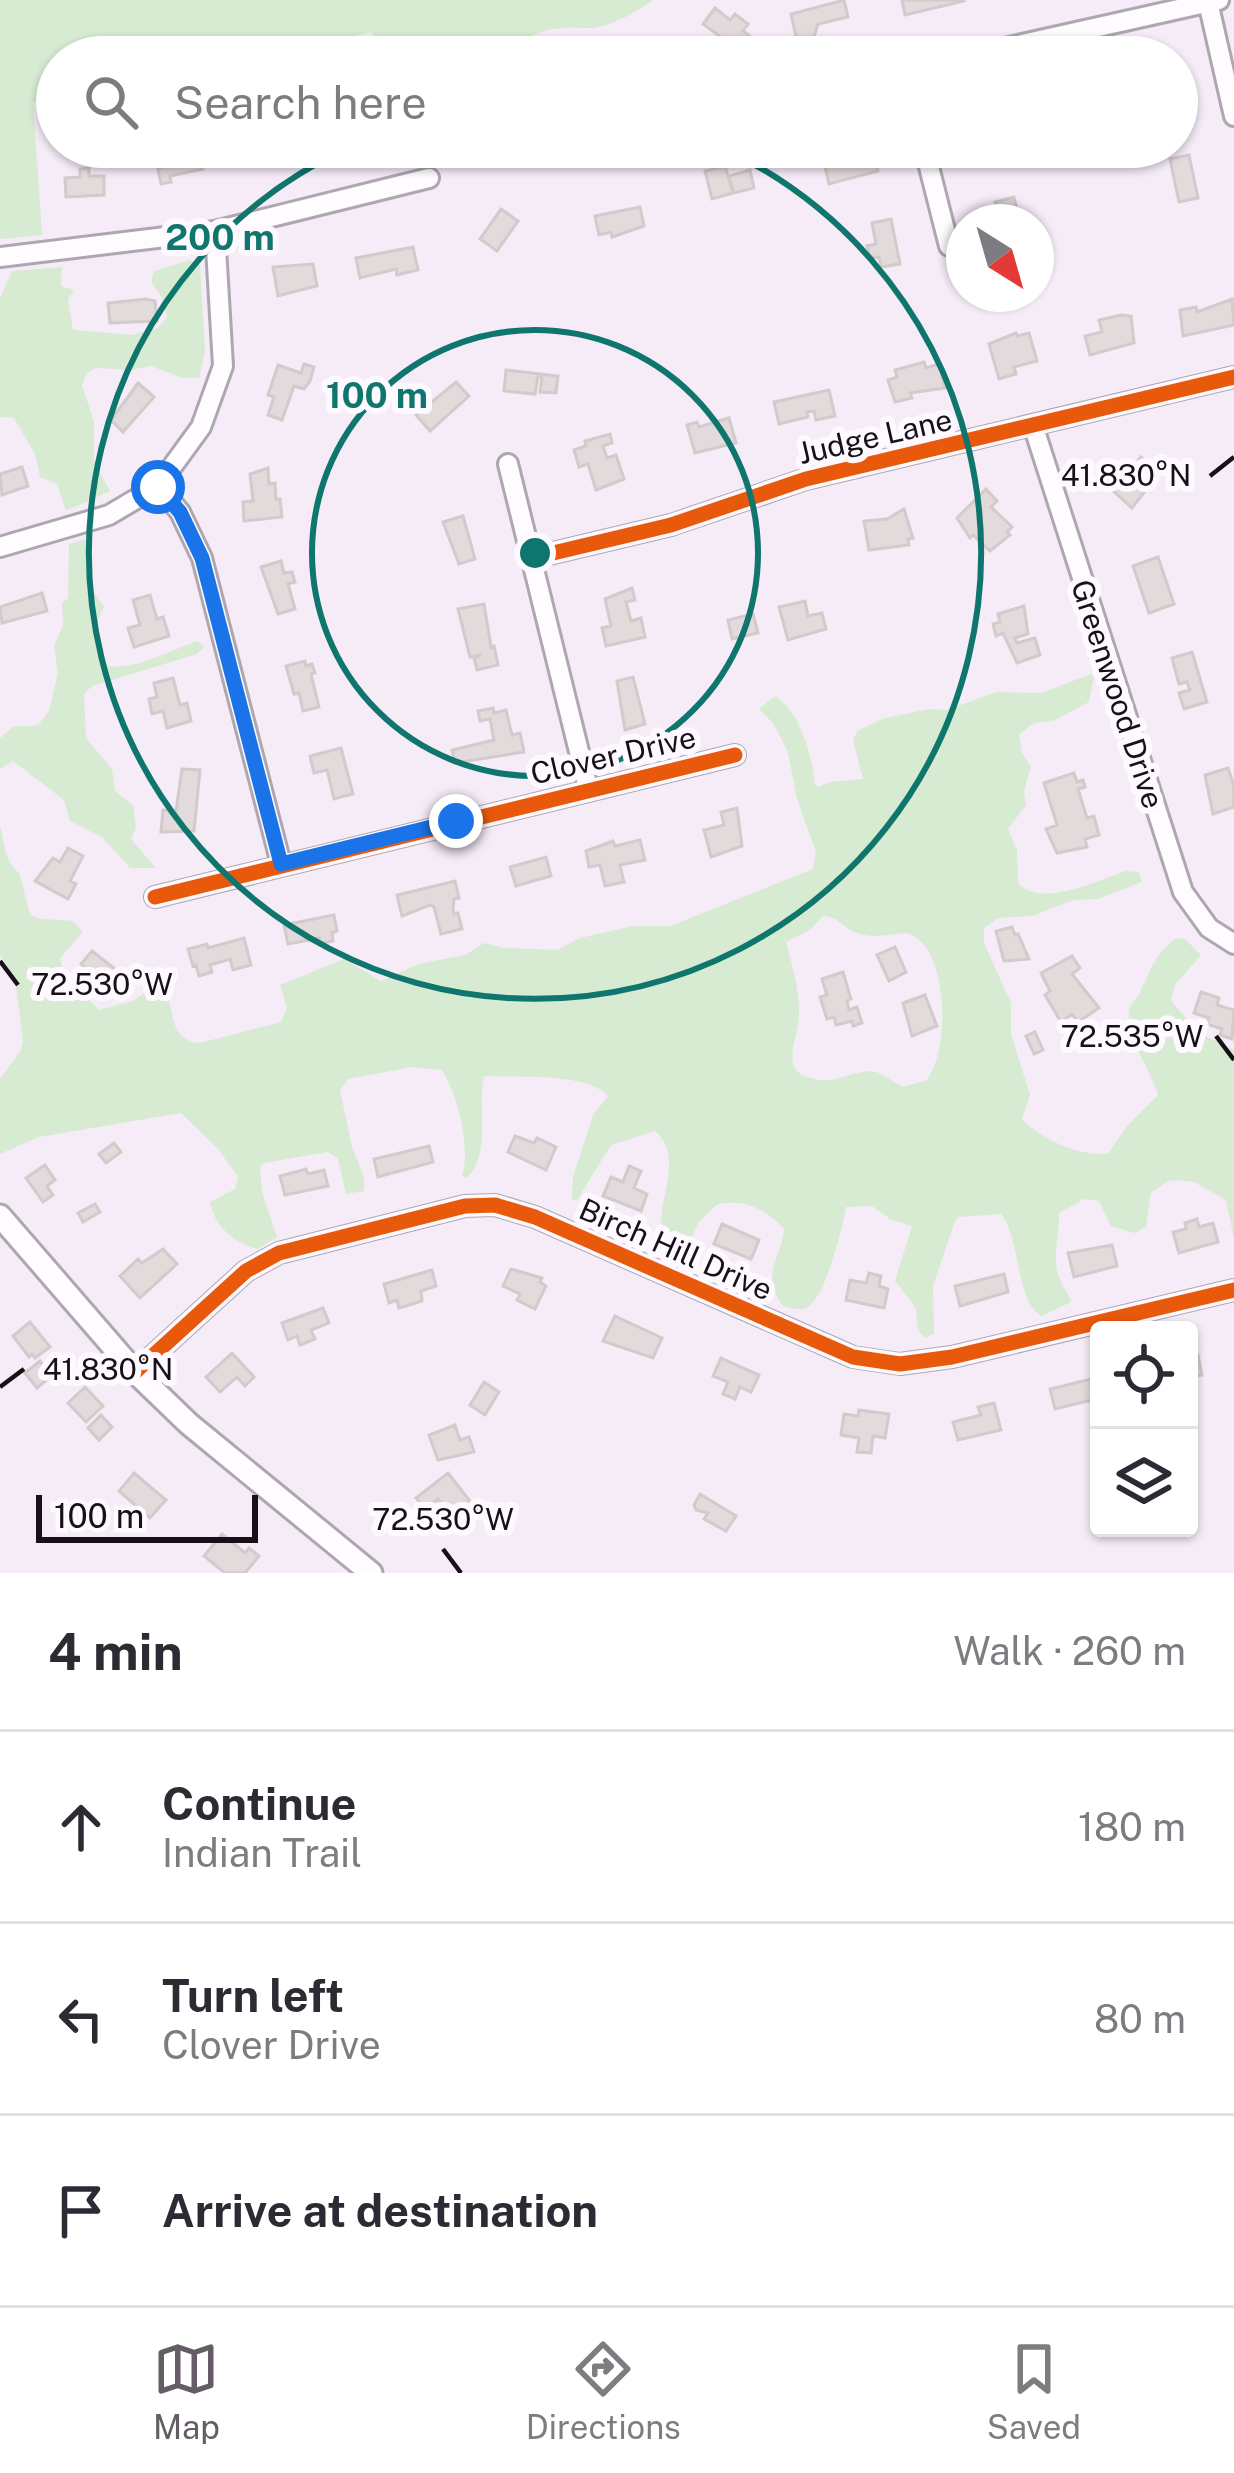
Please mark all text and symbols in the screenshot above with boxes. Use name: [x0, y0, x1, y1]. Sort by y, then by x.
search box: [36, 36, 1198, 168]
icon: search: [78, 69, 144, 135]
text: Search here: [174, 76, 427, 129]
north arrow: [946, 204, 1054, 312]
text: 200 m: [165, 216, 275, 258]
text: 100 m: [326, 374, 428, 416]
street label: Judge Lane: [795, 401, 955, 471]
text: 41.830°N: [1061, 457, 1191, 493]
route start: [131, 460, 185, 514]
centre of rings: [514, 532, 556, 574]
street label: Greenwood Drive: [1064, 575, 1172, 813]
street label: Clover Drive: [527, 719, 699, 791]
route end: [429, 794, 483, 848]
text: 72.530°W: [31, 966, 173, 1002]
text: 72.535°W: [1061, 1018, 1203, 1054]
street label: Birch Hill Drive: [574, 1190, 778, 1308]
map controls: [1090, 1321, 1198, 1537]
button: locate: [1090, 1321, 1198, 1429]
text: 41.830°N: [43, 1351, 173, 1387]
button: layers: [1090, 1429, 1198, 1537]
scale bar: [36, 1489, 258, 1542]
text: 100 m: [54, 1497, 144, 1535]
text: 72.530°W: [372, 1501, 514, 1537]
text: 4 min: [48, 1622, 183, 1681]
text: Walk · 260 m: [953, 1628, 1186, 1674]
text: Continue: [162, 1777, 356, 1830]
icon: ahead: [48, 1794, 114, 1860]
text: 180 m: [1078, 1804, 1186, 1850]
text: Indian Trail: [162, 1830, 362, 1876]
text: Turn left: [162, 1969, 344, 2022]
icon: left: [48, 1986, 114, 2052]
text: 80 m: [1094, 1996, 1186, 2042]
text: Clover Drive: [162, 2022, 381, 2068]
icon: arrive: [48, 2178, 114, 2244]
text: Arrive at destination: [162, 2184, 598, 2237]
tab: Map: [153, 2336, 220, 2446]
tab: Directions: [526, 2336, 681, 2446]
tab: Saved: [987, 2336, 1081, 2446]

